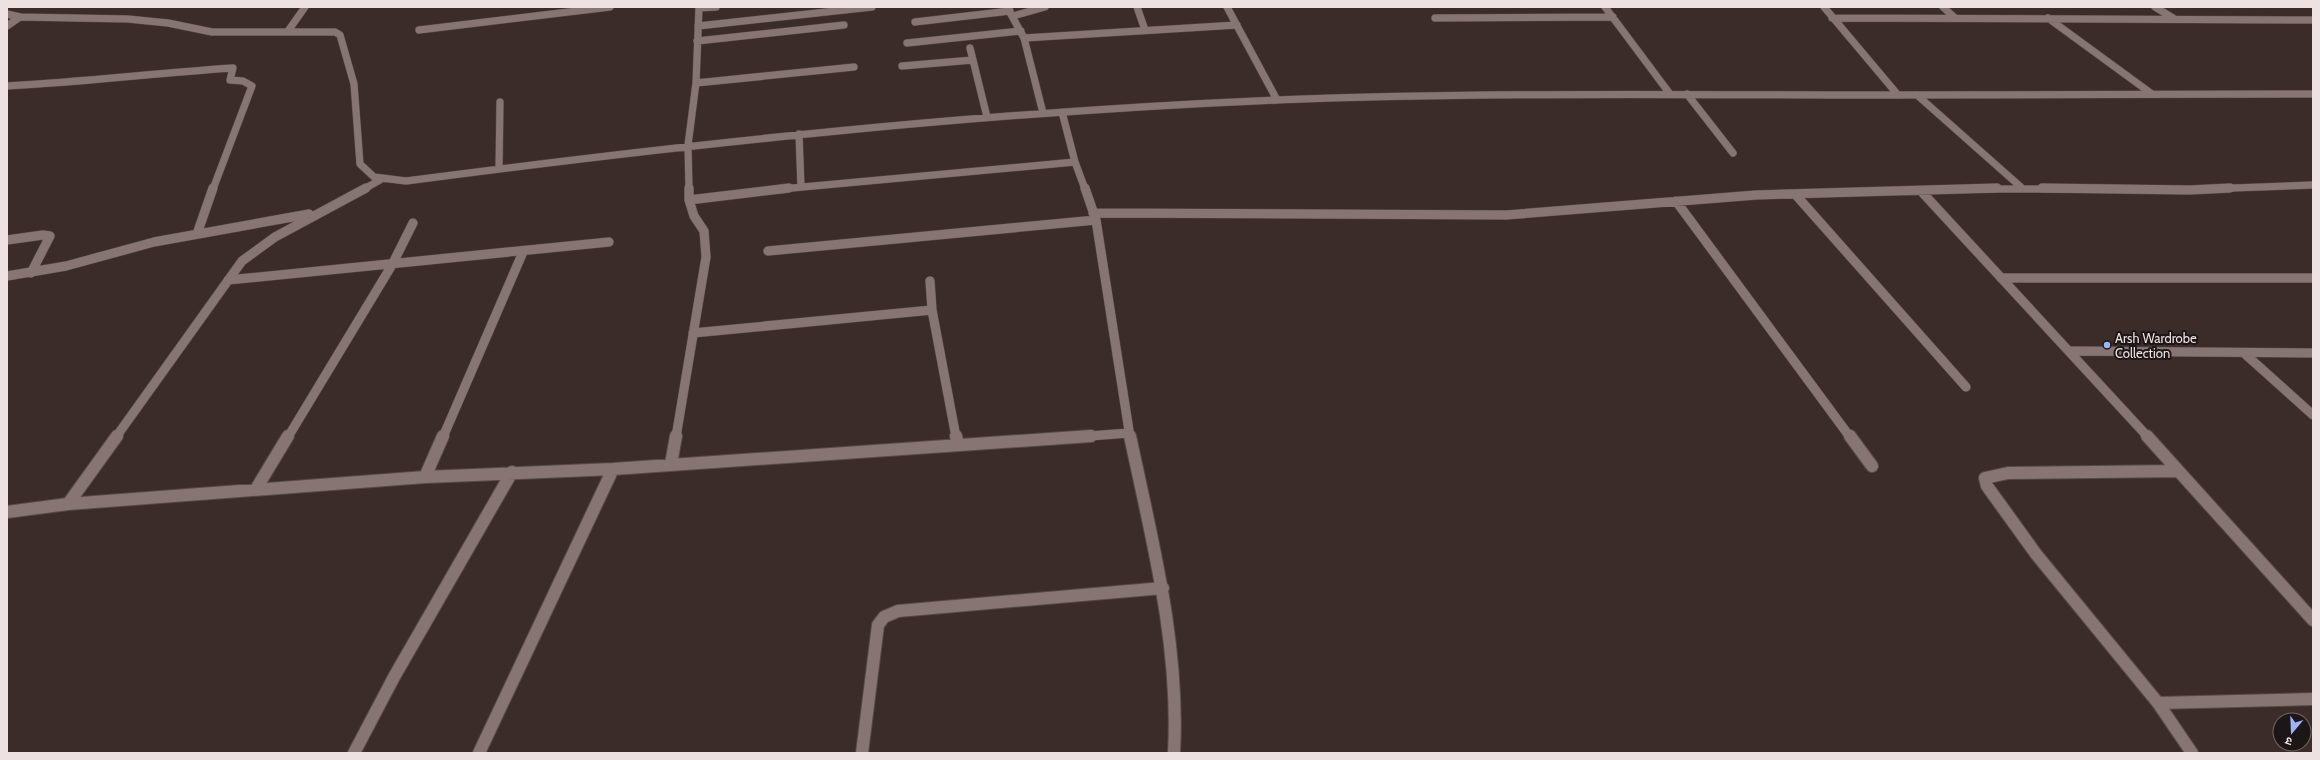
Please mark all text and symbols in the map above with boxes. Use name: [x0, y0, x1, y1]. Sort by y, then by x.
place label: Arsh Wardrobe Collection: [2115, 330, 2197, 361]
marker: Arsh Wardrobe Collection: [2102, 340, 2112, 350]
north arrow: [2272, 712, 2312, 752]
text: उ: [2283, 734, 2294, 749]

